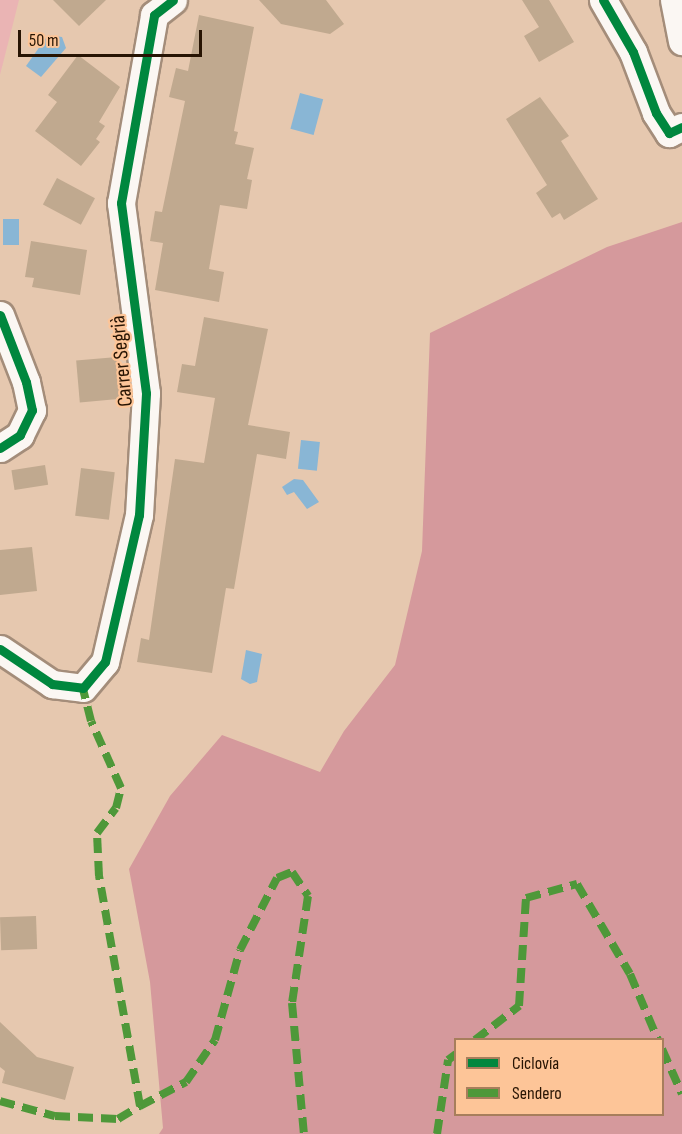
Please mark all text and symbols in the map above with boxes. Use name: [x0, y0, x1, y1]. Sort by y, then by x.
scale bar: [21, 18, 206, 56]
text: 50 m: [29, 30, 59, 51]
street label: Carrer Segrià: [105, 314, 139, 408]
legend: [454, 1038, 664, 1116]
text: Ciclovía: [512, 1053, 559, 1074]
text: Sendero: [512, 1083, 562, 1104]

